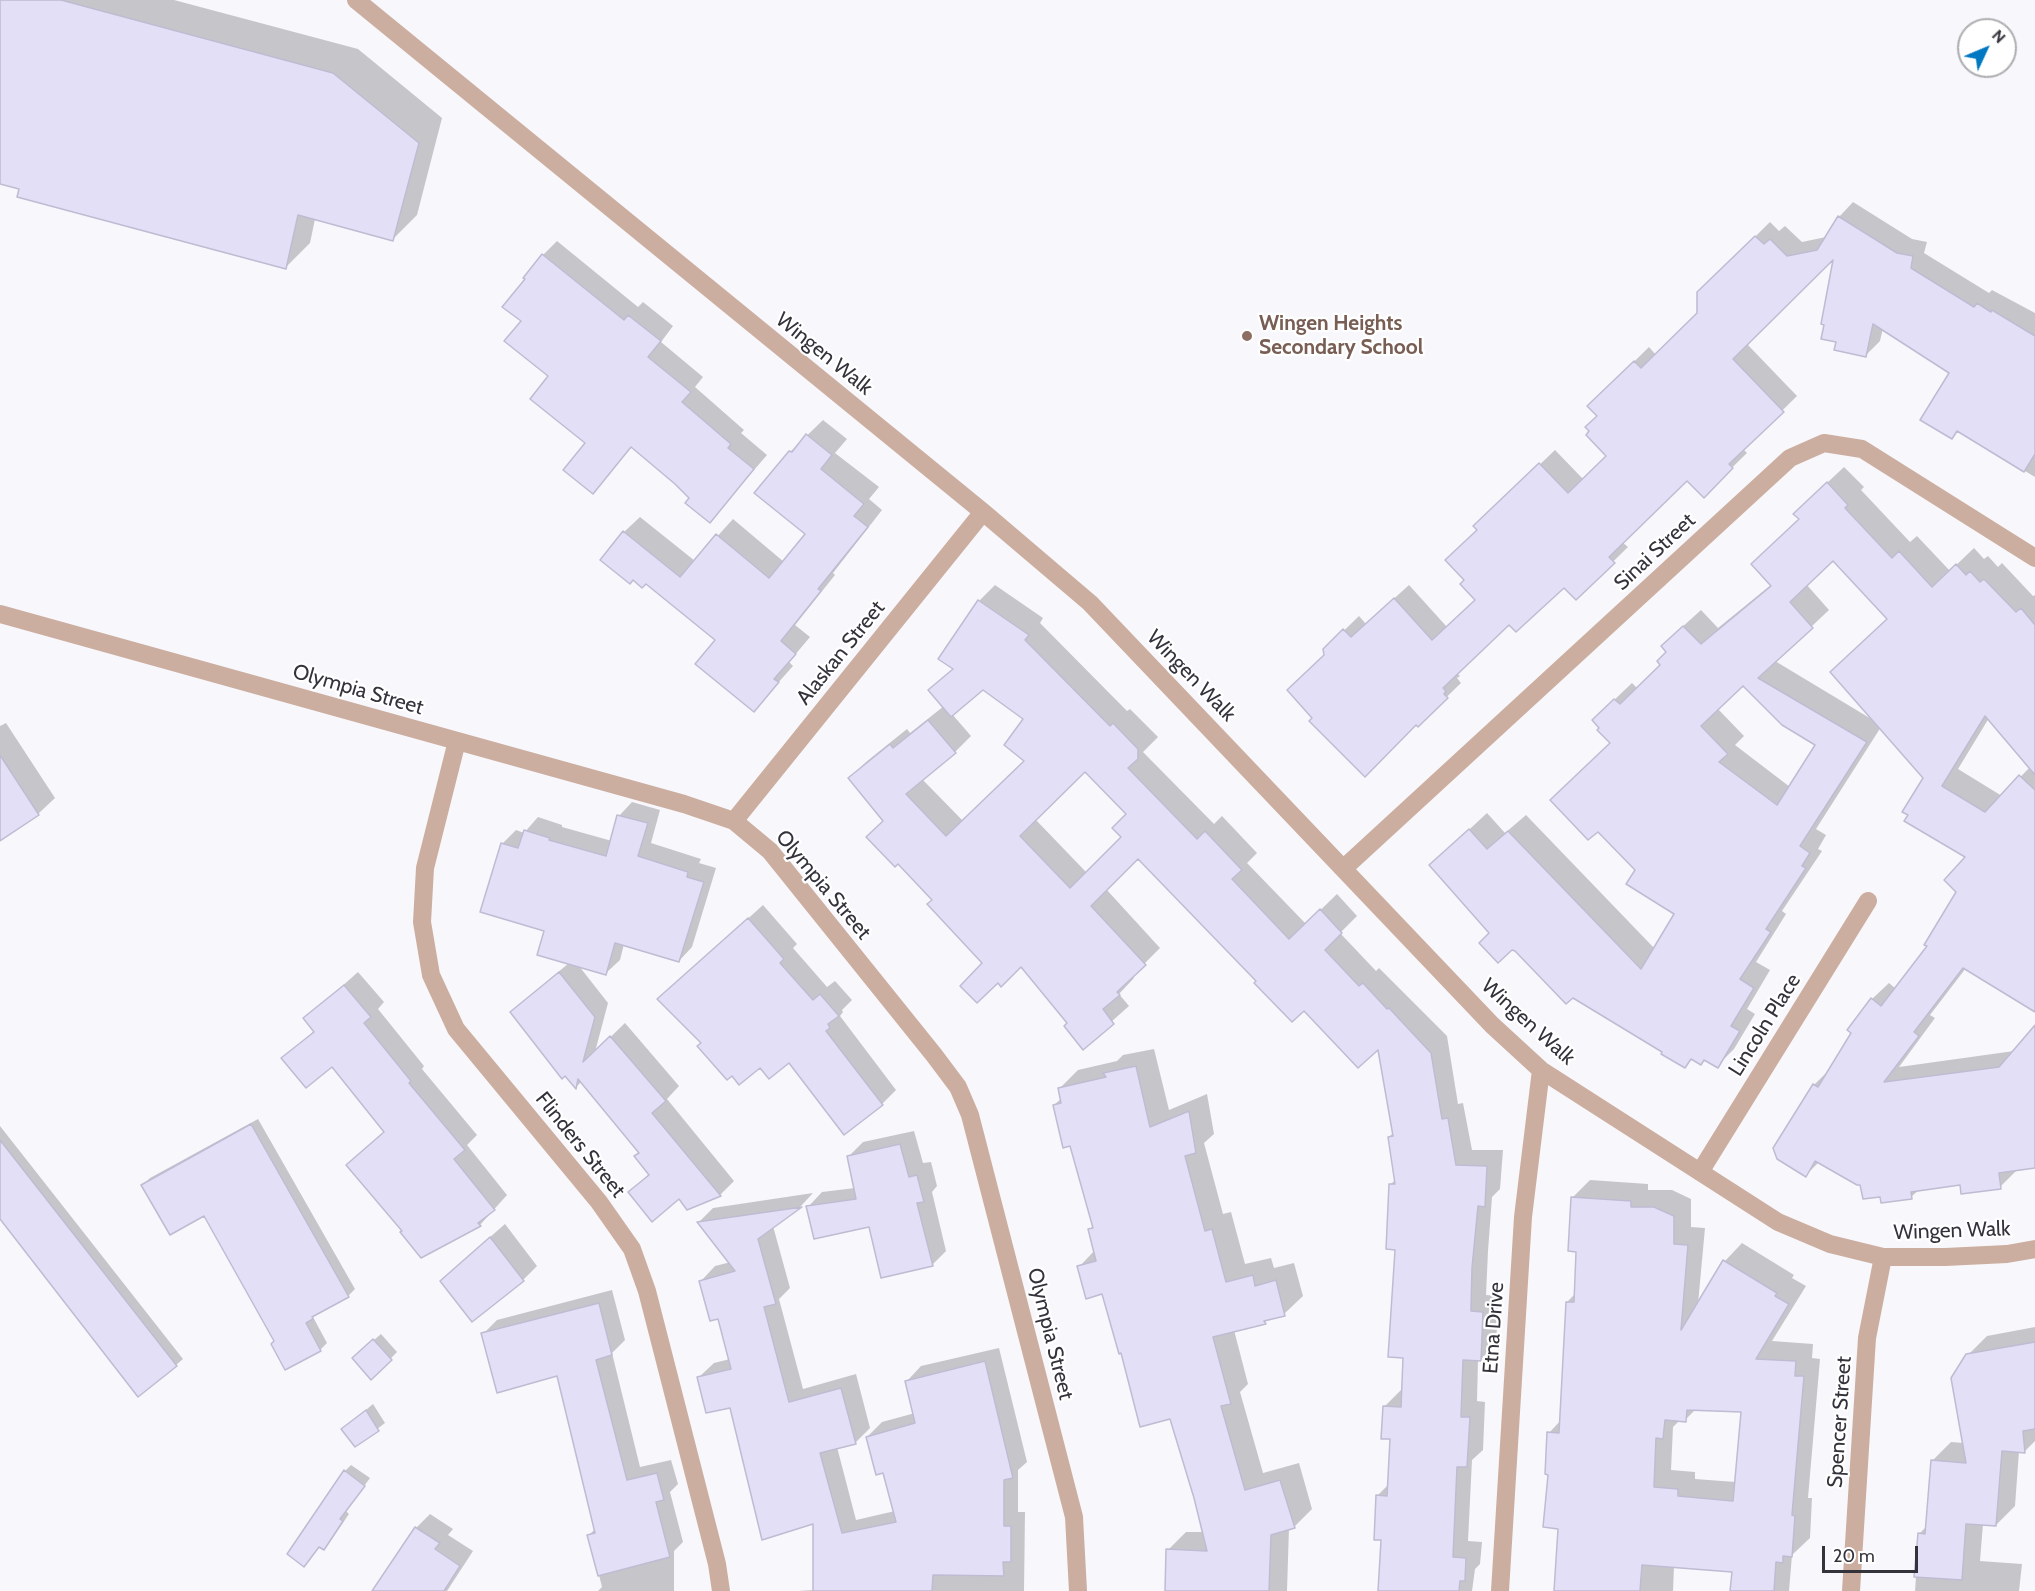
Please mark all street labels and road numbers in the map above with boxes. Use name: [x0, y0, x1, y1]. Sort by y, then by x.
street label: Wingen Walk: [771, 307, 877, 401]
street label: Sinai Street: [1609, 508, 1701, 596]
street label: Alaskan Street: [791, 596, 891, 710]
street label: Wingen Walk: [1141, 625, 1241, 727]
street label: Olympia Street: [290, 659, 426, 721]
street label: Olympia Street: [770, 825, 876, 945]
street label: Lincoln Place: [1724, 969, 1806, 1081]
street label: Wingen Walk: [1476, 973, 1580, 1071]
street label: Flinders Street: [530, 1087, 630, 1203]
street label: Wingen Walk: [1893, 1216, 2011, 1246]
street label: Olympia Street: [1021, 1266, 1079, 1402]
street label: Etna Drive: [1478, 1281, 1510, 1375]
street label: Spencer Street: [1823, 1355, 1857, 1489]

